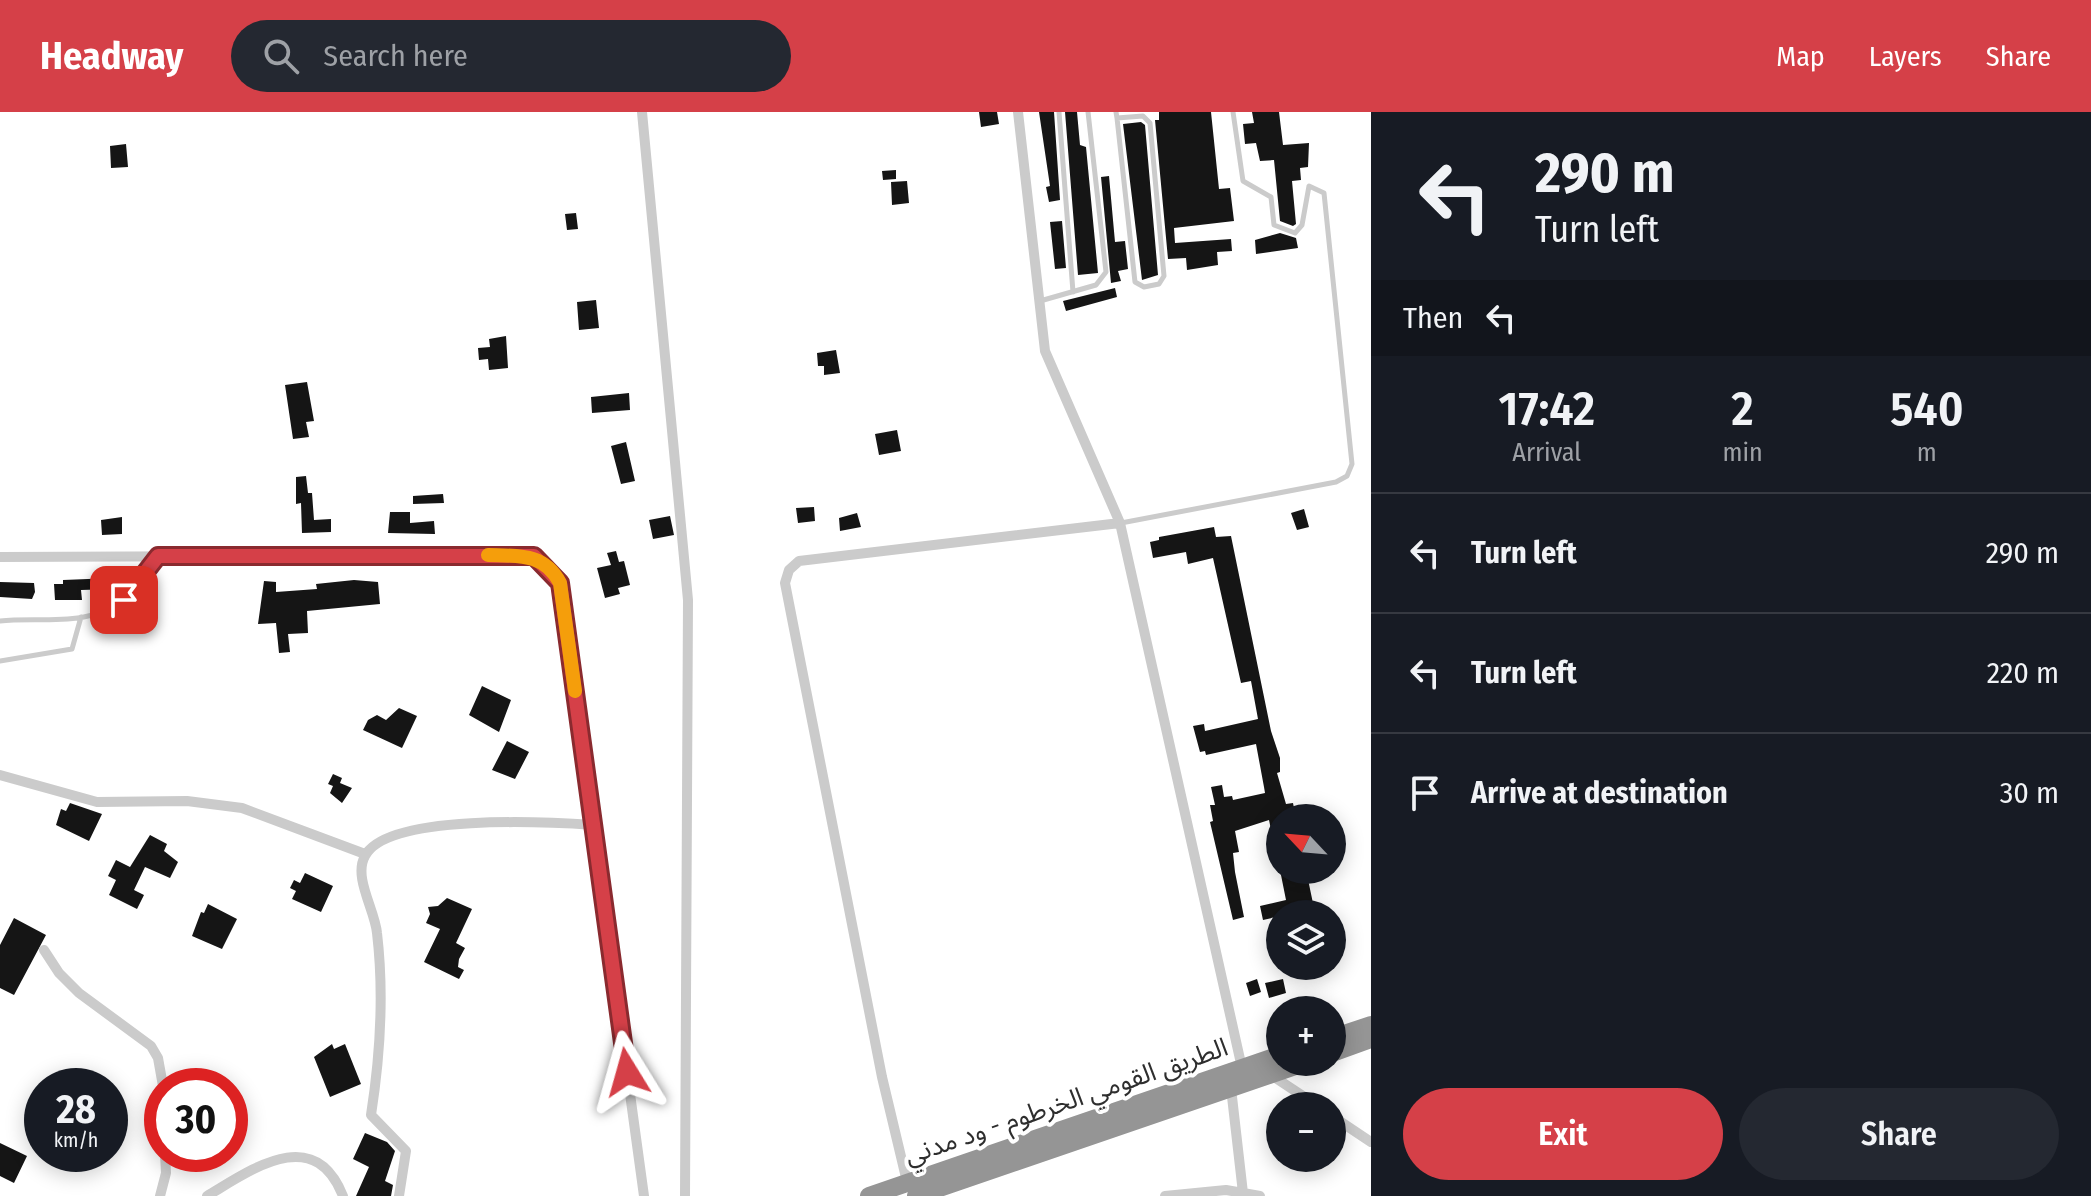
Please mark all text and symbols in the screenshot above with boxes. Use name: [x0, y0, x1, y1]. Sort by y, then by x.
search box: [231, 20, 791, 92]
text: Headway: [40, 33, 183, 79]
icon: search: [259, 34, 303, 78]
text: Search here: [323, 38, 468, 74]
text: Map: [1776, 40, 1825, 73]
text: Layers: [1869, 40, 1942, 73]
text: Share: [1986, 40, 2051, 73]
text: 290 m: [1535, 140, 1675, 207]
icon: left: [1403, 144, 1507, 248]
text: Turn left: [1535, 208, 1659, 252]
icon: left: [1479, 296, 1523, 340]
text: Then: [1403, 300, 1463, 336]
text: 17:42: [1498, 380, 1595, 438]
text: 2: [1732, 380, 1754, 438]
text: 540: [1890, 380, 1964, 438]
text: Arrival: [1512, 437, 1581, 468]
text: min: [1722, 437, 1763, 468]
text: m: [1917, 437, 1937, 468]
icon: left: [1403, 531, 1447, 575]
text: Turn left: [1471, 535, 1577, 571]
text: 290 m: [1986, 535, 2059, 571]
pin: [90, 566, 158, 634]
icon: arrive: [102, 578, 146, 622]
icon: left: [1403, 651, 1447, 695]
text: Turn left: [1471, 655, 1577, 691]
text: 220 m: [1987, 655, 2059, 691]
icon: arrive: [1403, 771, 1447, 815]
text: Arrive at destination: [1471, 775, 1728, 811]
text: 30 m: [2000, 775, 2059, 811]
north arrow: [1266, 804, 1346, 884]
map controls: [1266, 804, 1346, 1172]
button: layers: [1266, 900, 1346, 980]
button: +: [1266, 996, 1346, 1076]
position arrow: [585, 1030, 669, 1114]
street label: الطريق القومي الخرطوم - ود مدني: [900, 1031, 1233, 1175]
speed limit sign: 30: [144, 1068, 248, 1172]
text: 28: [56, 1086, 96, 1134]
button: Exit: [1403, 1088, 1723, 1180]
button: Share: [1739, 1088, 2059, 1180]
button: −: [1266, 1092, 1346, 1172]
text: km/h: [54, 1128, 98, 1152]

